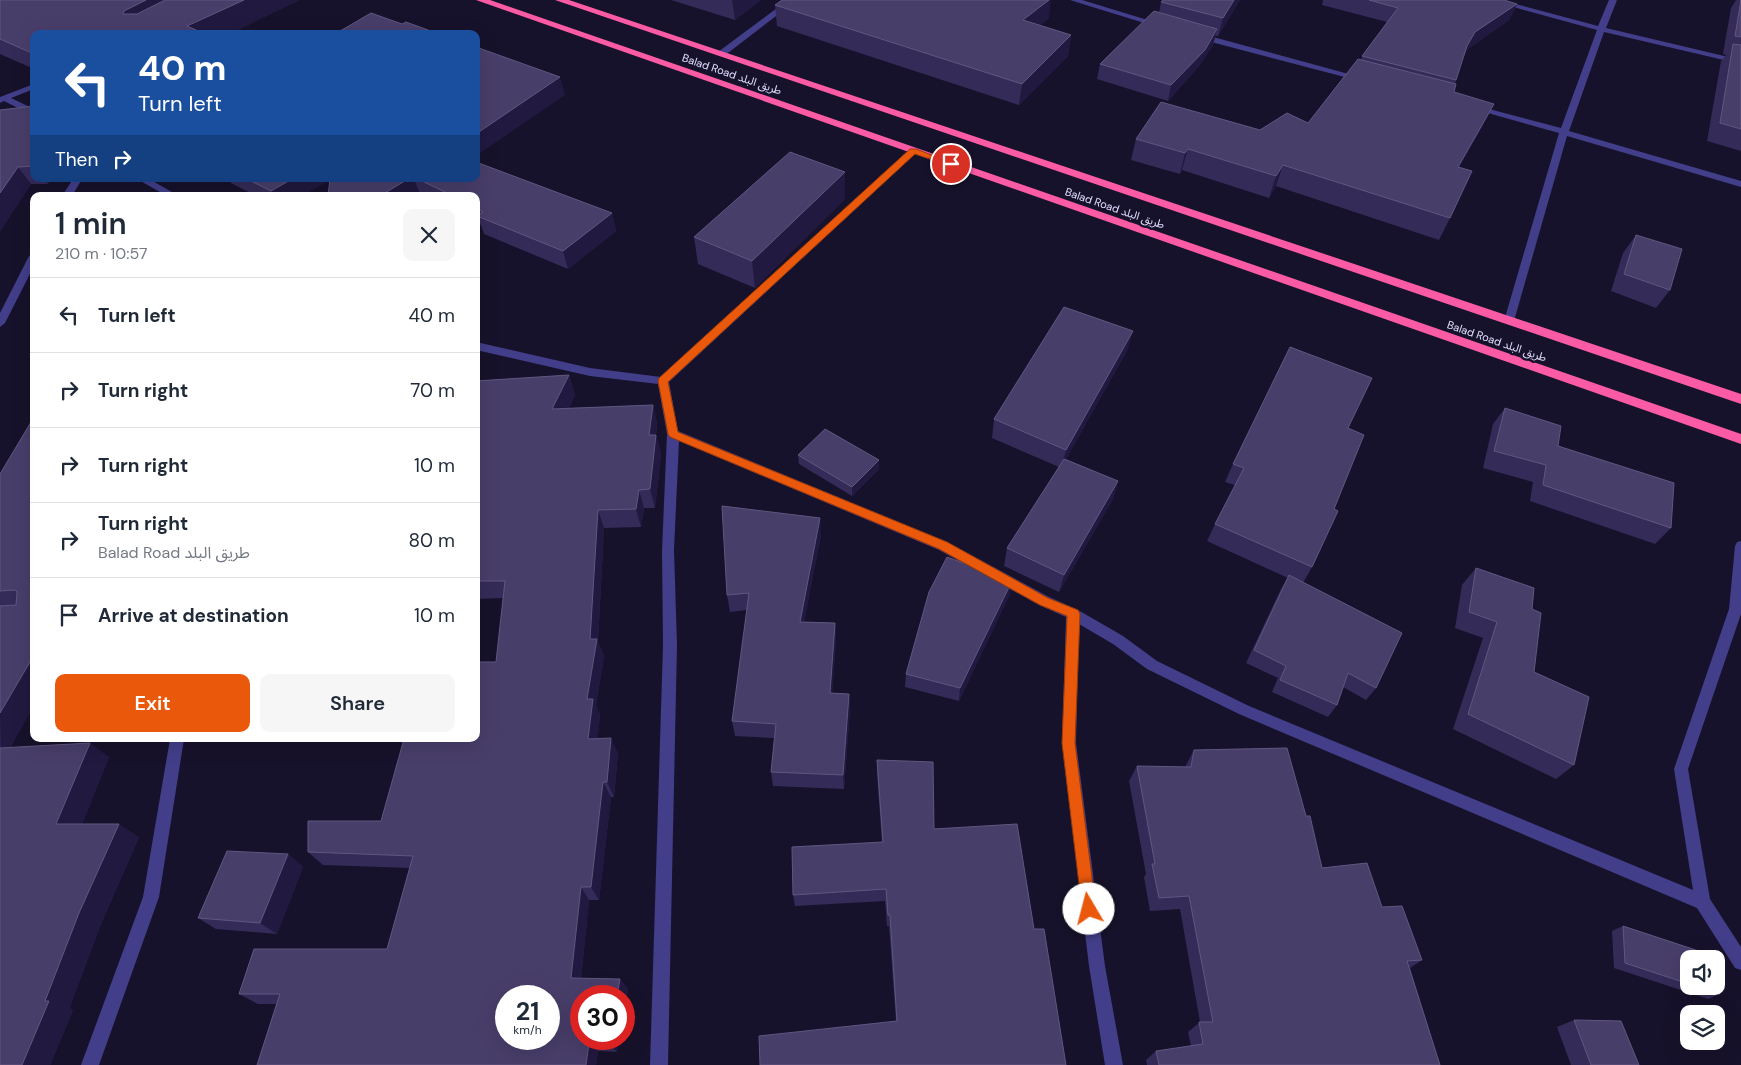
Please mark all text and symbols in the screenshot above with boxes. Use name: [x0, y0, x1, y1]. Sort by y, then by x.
text: 40 m: [138, 45, 227, 91]
icon: left: [55, 50, 120, 115]
street label: Balad Road طريق البلد: [680, 50, 784, 98]
text: Turn left: [138, 89, 222, 118]
pin: [930, 143, 972, 185]
icon: right: [108, 145, 136, 173]
text: Then: [55, 147, 98, 172]
icon: arrive: [937, 150, 965, 178]
street label: Balad Road طريق البلد: [1063, 184, 1167, 232]
text: 1 min: [55, 204, 127, 243]
button: close: [403, 209, 455, 261]
text: 210 m · 10:57: [55, 243, 148, 264]
icon: left: [55, 301, 83, 329]
text: Turn left: [98, 303, 176, 328]
text: 40 m: [408, 303, 455, 328]
street label: Balad Road طريق البلد: [1445, 317, 1549, 365]
icon: right: [55, 376, 83, 404]
text: Turn right: [98, 378, 188, 403]
text: 70 m: [410, 378, 455, 403]
icon: right: [55, 451, 83, 479]
text: Turn right: [98, 453, 188, 478]
text: 10 m: [414, 453, 455, 478]
text: Turn right: [98, 511, 188, 536]
icon: right: [55, 526, 83, 554]
text: 80 m: [408, 528, 455, 553]
text: Balad Road طريق البلد: [98, 542, 250, 563]
icon: arrive: [55, 601, 83, 629]
text: Arrive at destination: [98, 603, 289, 628]
text: 10 m: [414, 603, 455, 628]
button: Exit: [55, 674, 250, 732]
button: Share: [260, 674, 455, 732]
position arrow: [1062, 882, 1114, 934]
map controls: [1680, 950, 1725, 1050]
button: sound: [1680, 950, 1725, 995]
speed limit sign: 30: [570, 985, 635, 1050]
text: 21: [516, 995, 539, 1028]
button: layers: [1680, 1005, 1725, 1050]
text: km/h: [513, 1022, 542, 1038]

